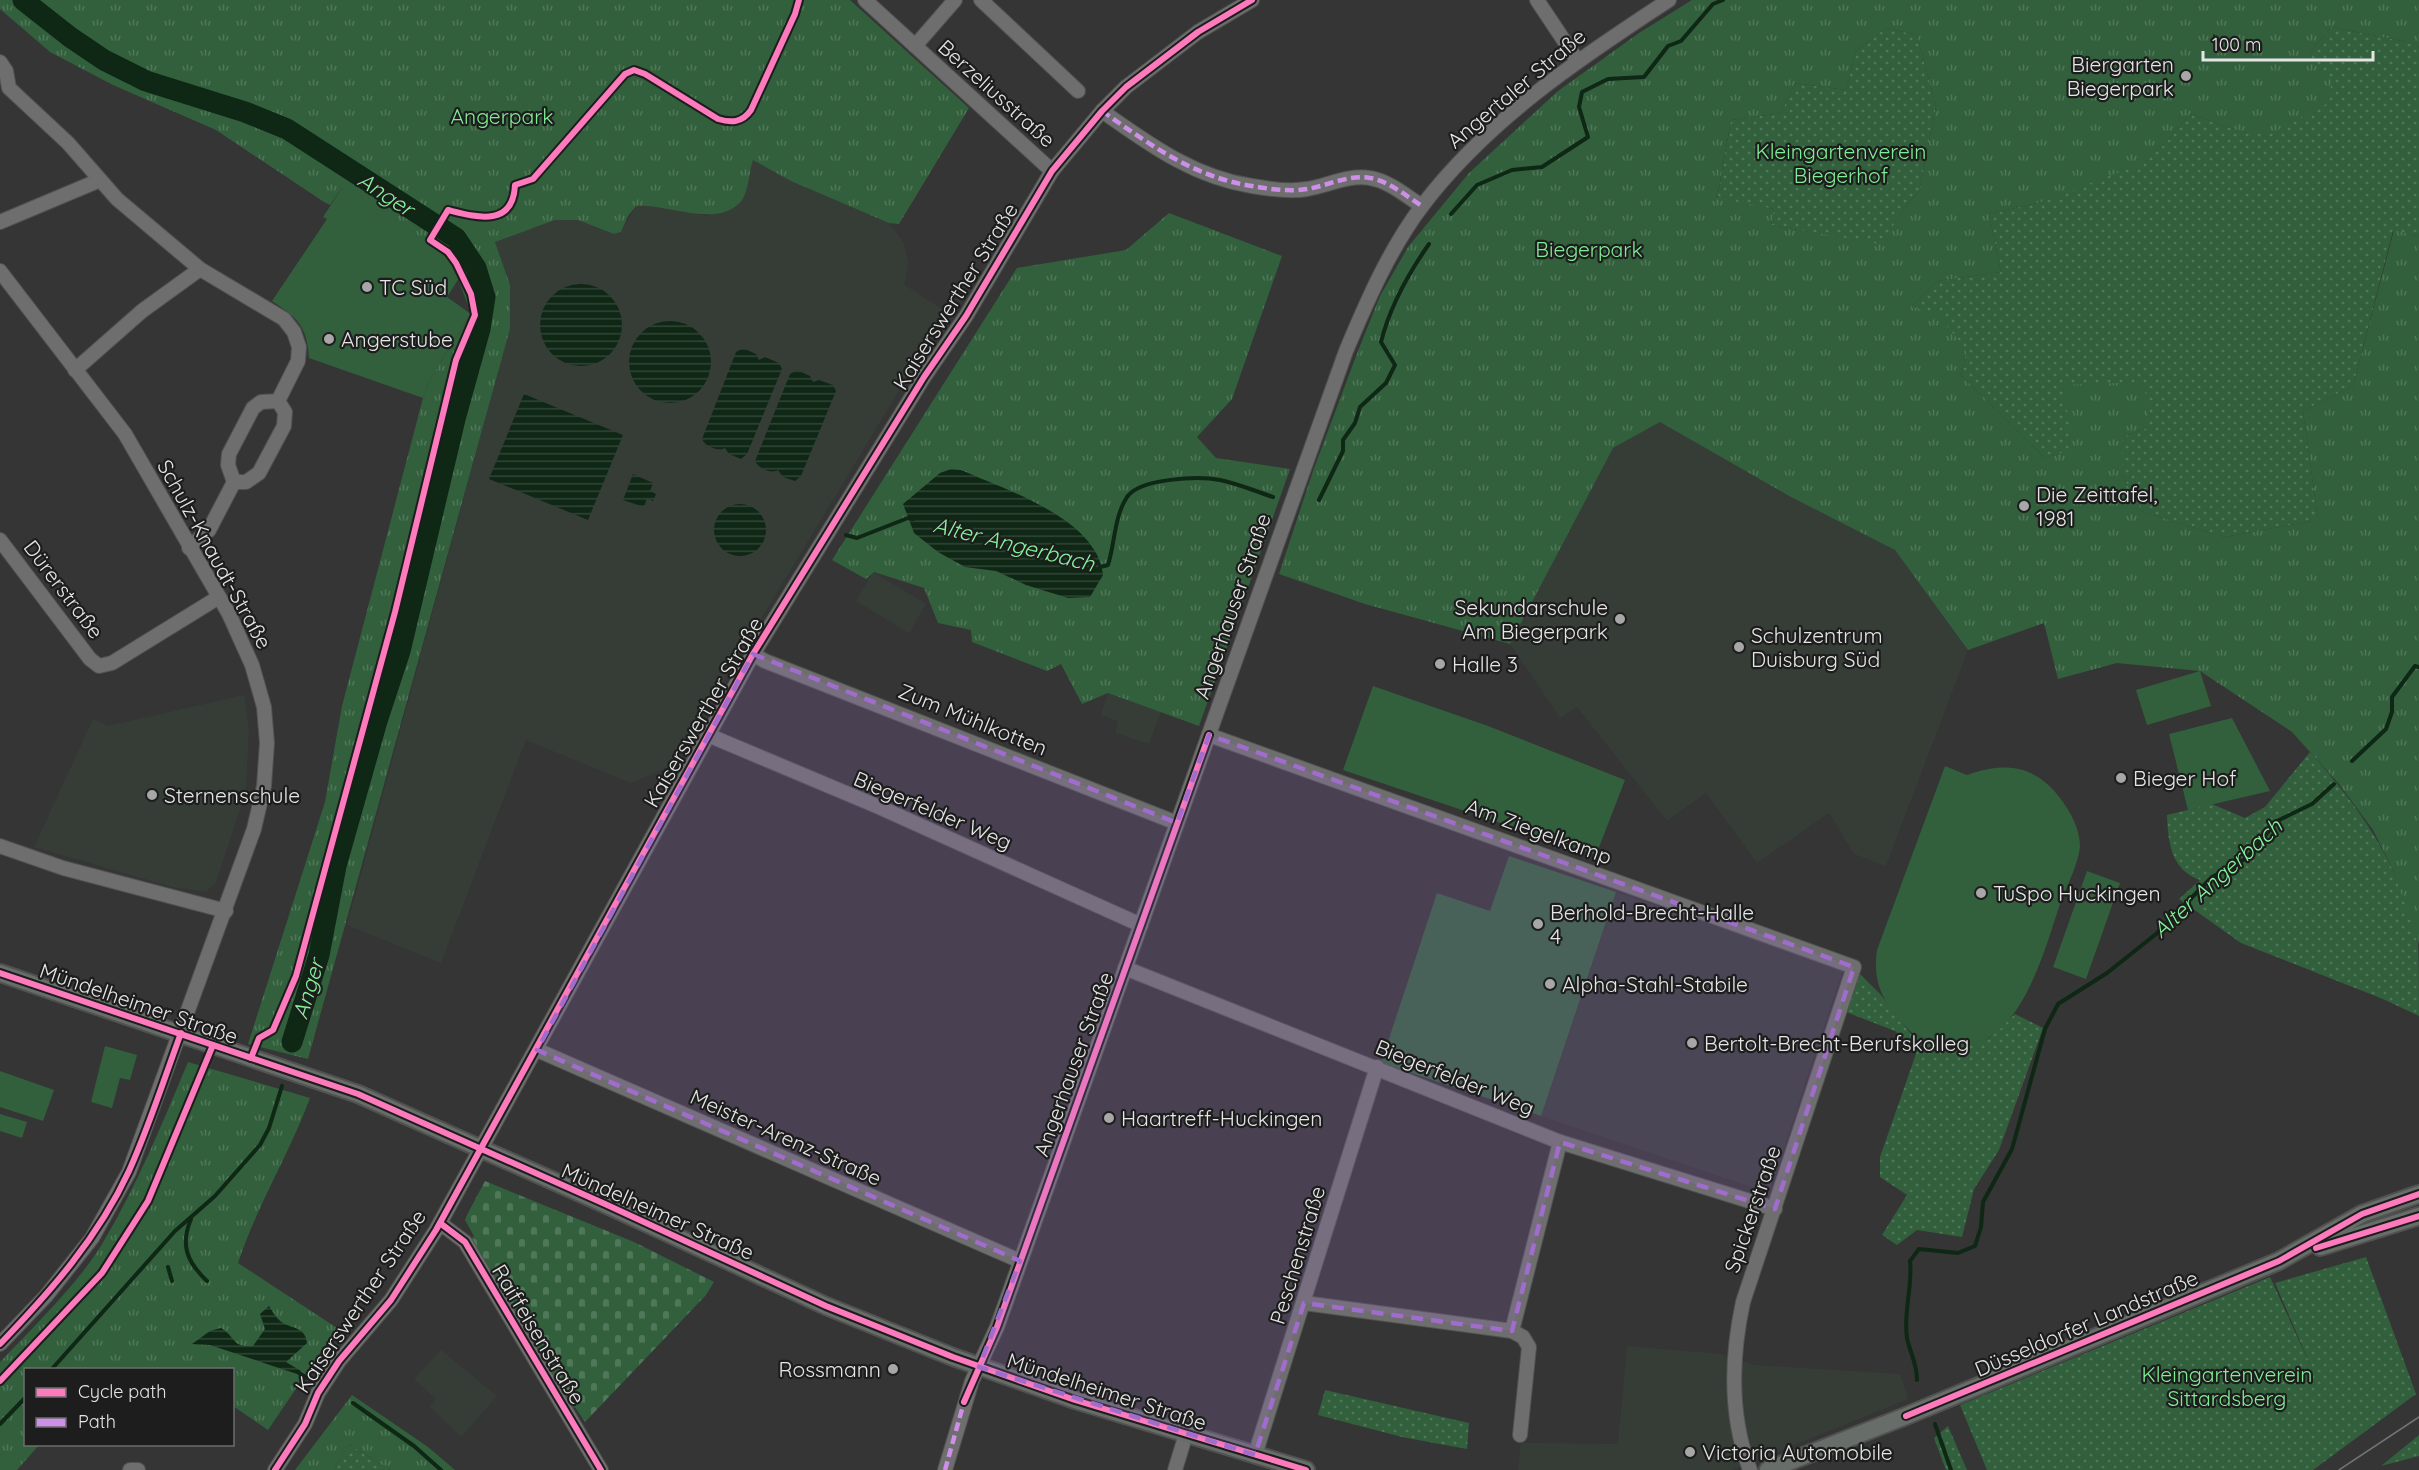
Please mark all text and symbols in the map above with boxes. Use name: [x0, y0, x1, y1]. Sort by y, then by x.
street label: Angertaler Straße: [1442, 23, 1590, 153]
scale bar: [2203, 24, 2372, 62]
text: 100 m: [2212, 33, 2261, 56]
street label: Berzeliusstraße: [933, 34, 1061, 152]
place label: Biergarten Biegerpark: [2067, 51, 2174, 101]
marker: Biergarten Biegerpark: [2179, 69, 2193, 83]
park label: Angerpark: [450, 103, 554, 129]
park label: Kleingartenverein Biegerhof: [1755, 138, 1927, 188]
water label: Anger: [353, 166, 421, 224]
street label: Kaiserswerther Straße: [887, 198, 1023, 394]
park label: Biegerpark: [1535, 236, 1643, 262]
place label: TC Süd: [379, 274, 447, 300]
marker: TC Süd: [360, 280, 374, 294]
place label: Angerstube: [341, 326, 453, 352]
marker: Angerstube: [322, 332, 336, 346]
street label: Schulz-Knaudt-Straße: [152, 455, 278, 653]
place label: Die Zeittafel, 1981: [2036, 481, 2157, 531]
marker: Die Zeittafel, 1981: [2017, 499, 2031, 513]
water label: Alter Angerbach: [930, 510, 1098, 578]
street label: Angerhauser Straße: [1188, 510, 1276, 702]
street label: Dürerstraße: [18, 535, 110, 643]
place label: Sekundarschule Am Biegerpark: [1454, 594, 1608, 644]
street label: Kaiserswerther Straße: [638, 612, 768, 812]
marker: Sekundarschule Am Biegerpark: [1613, 612, 1627, 626]
place label: Schulzentrum Duisburg Süd: [1751, 622, 1883, 672]
marker: Schulzentrum Duisburg Süd: [1732, 640, 1746, 654]
place label: Halle 3: [1452, 651, 1518, 677]
marker: Halle 3: [1433, 657, 1447, 671]
street label: Zum Mühlkotten: [895, 677, 1051, 761]
street label: Biegerfelder Weg: [850, 765, 1016, 855]
place label: Bieger Hof: [2133, 765, 2237, 791]
marker: Bieger Hof: [2114, 771, 2128, 785]
place label: Sternenschule: [164, 782, 300, 808]
marker: Sternenschule: [145, 788, 159, 802]
street label: Am Ziegelkamp: [1462, 793, 1616, 869]
water label: Alter Angerbach: [2146, 812, 2288, 944]
place label: TuSpo Huckingen: [1993, 880, 2161, 906]
marker: TuSpo Huckingen: [1974, 886, 1988, 900]
place label: Berhold-Brecht-Halle 4: [1550, 899, 1754, 949]
marker: Berhold-Brecht-Halle 4: [1531, 917, 1545, 931]
water label: Anger: [286, 953, 331, 1022]
street label: Mündelheimer Straße: [36, 957, 242, 1049]
street label: Angerhauser Straße: [1028, 968, 1118, 1160]
place label: Alpha-Stahl-Stabile: [1562, 971, 1748, 997]
marker: Alpha-Stahl-Stabile: [1543, 977, 1557, 991]
place label: Bertolt-Brecht-Berufskolleg: [1704, 1030, 1969, 1056]
street label: Biegerfelder Weg: [1372, 1033, 1538, 1121]
marker: Bertolt-Brecht-Berufskolleg: [1685, 1036, 1699, 1050]
street label: Meister-Arenz-Straße: [686, 1083, 886, 1191]
place label: Haartreff-Huckingen: [1121, 1105, 1322, 1131]
marker: Haartreff-Huckingen: [1102, 1111, 1116, 1125]
street label: Spickerstraße: [1718, 1142, 1786, 1276]
street label: Mündelheimer Straße: [558, 1157, 758, 1265]
street label: Peschenstraße: [1264, 1183, 1330, 1327]
street label: Kaiserswerther Straße: [289, 1204, 431, 1398]
street label: Raiffeisenstraße: [487, 1259, 591, 1409]
street label: Düsseldorfer Landstraße: [1970, 1264, 2202, 1382]
street label: Mündelheimer Straße: [1004, 1346, 1210, 1436]
place label: Rossmann: [778, 1356, 881, 1382]
park label: Kleingartenverein Sittardsberg: [2141, 1361, 2313, 1411]
marker: Rossmann: [886, 1362, 900, 1376]
legend: [24, 1368, 234, 1446]
text: Cycle path: [78, 1380, 166, 1403]
text: Path: [78, 1410, 116, 1433]
place label: Victoria Automobile: [1702, 1439, 1893, 1465]
marker: Victoria Automobile: [1683, 1445, 1697, 1459]

